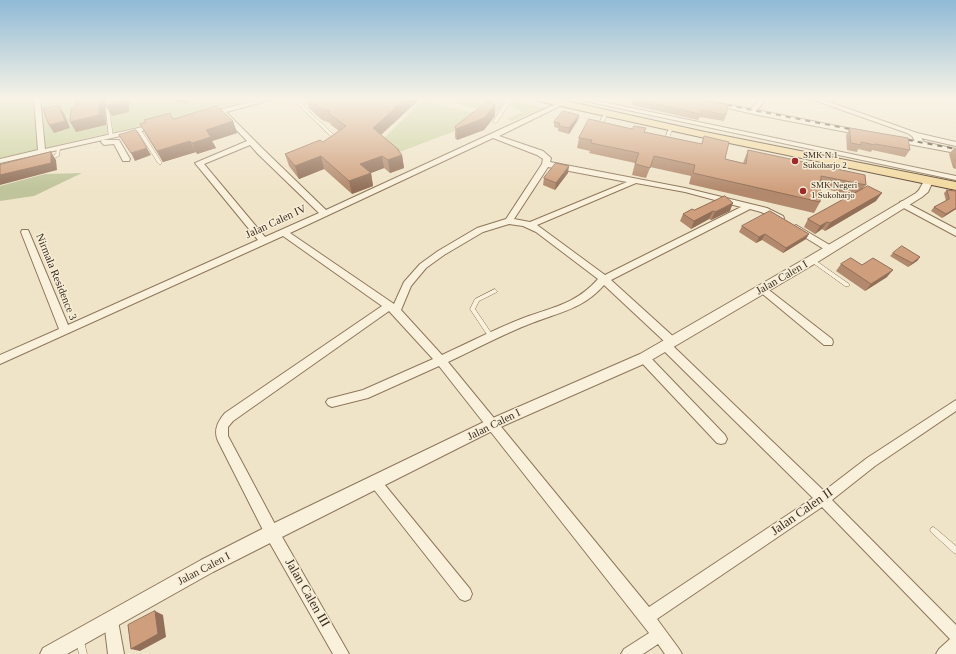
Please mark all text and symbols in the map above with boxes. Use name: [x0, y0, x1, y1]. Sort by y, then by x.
place label: SMK N 1 Sukoharjo 2: [803, 151, 847, 172]
marker: SMK N 1 Sukoharjo 2: [790, 156, 800, 166]
place label: SMK Negeri 1 Sukoharjo: [811, 181, 857, 202]
marker: SMK Negeri 1 Sukoharjo: [798, 186, 808, 196]
street label: Jalan Calen IV: [244, 202, 308, 242]
street label: Nirmala Residence 3: [33, 232, 79, 322]
street label: Jalan Calen I: [754, 258, 810, 298]
street label: Jalan Calen I: [465, 406, 523, 444]
street label: Jalan Calen II: [768, 485, 836, 539]
street label: Jalan Calen I: [176, 550, 232, 588]
street label: Jalan Calen III: [281, 556, 333, 630]

